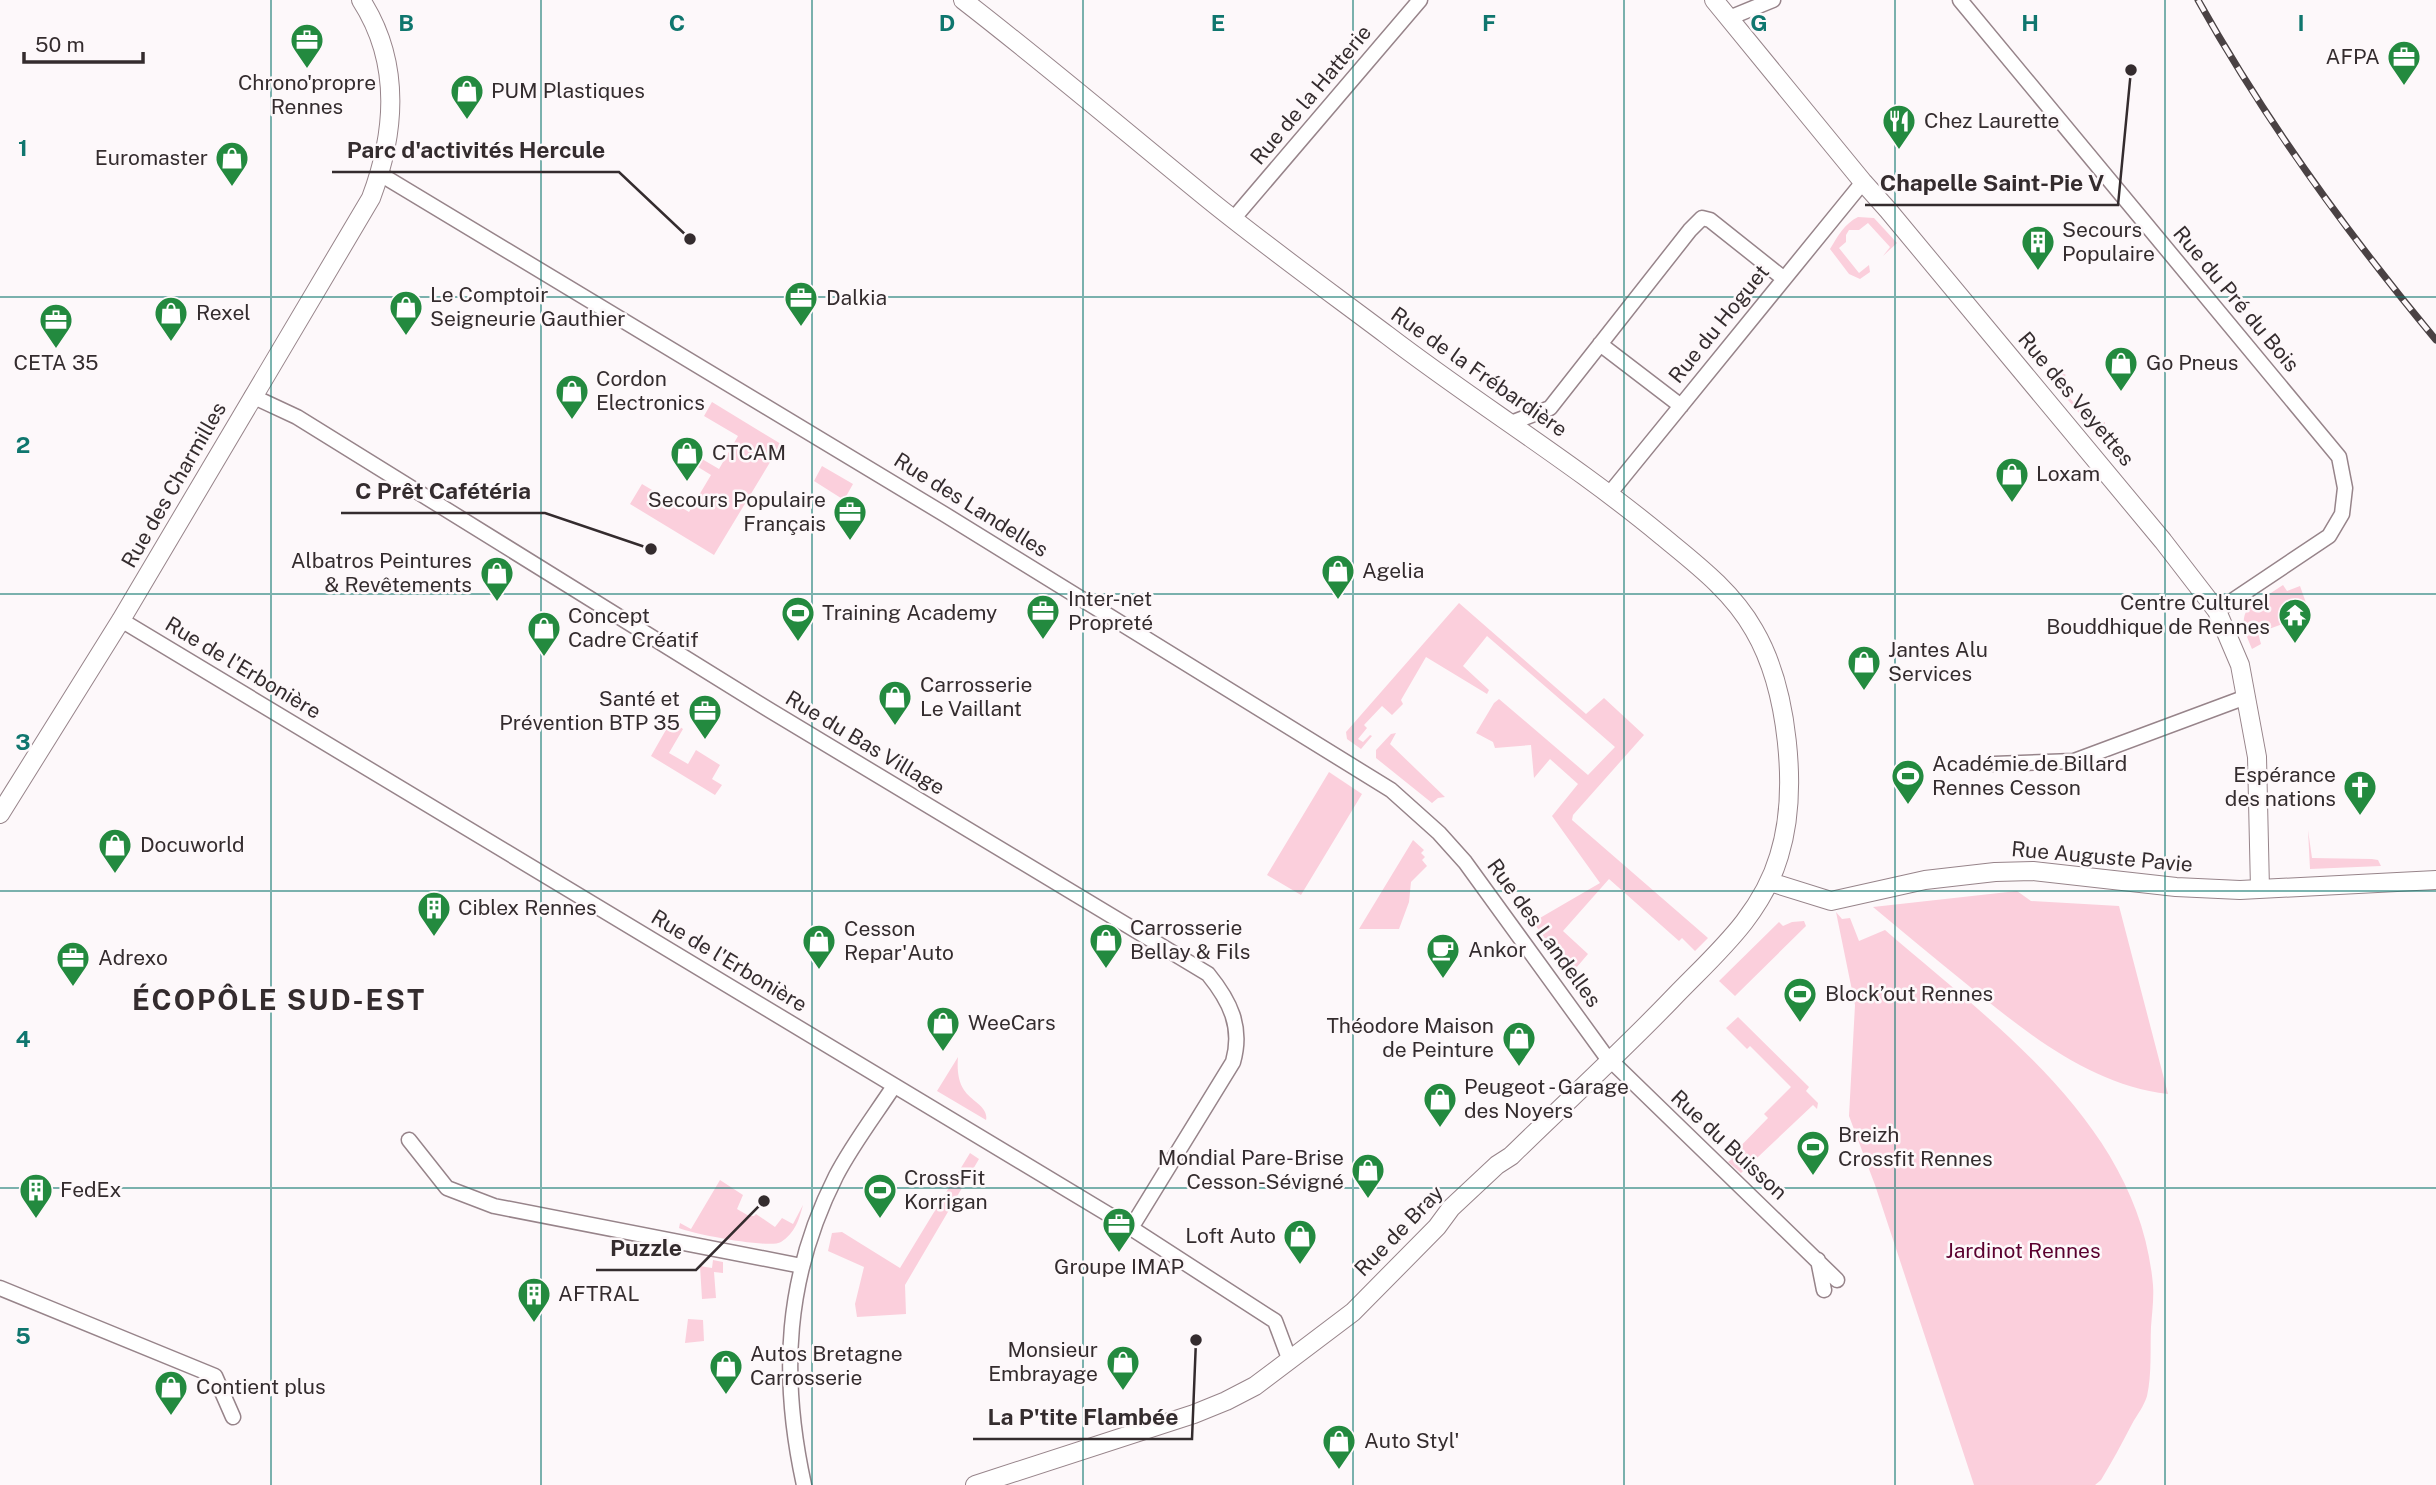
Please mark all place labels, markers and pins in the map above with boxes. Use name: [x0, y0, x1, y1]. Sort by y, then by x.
office icon: Chrono'propre Rennes: [288, 21, 326, 70]
office icon: AFPA: [2385, 38, 2423, 87]
place label: AFPA: [2326, 44, 2380, 69]
place label: Chrono'propre Rennes: [238, 70, 376, 119]
shop icon: PUM Plastiques: [448, 72, 486, 121]
place label: PUM Plastiques: [491, 78, 645, 103]
restaurant icon: Chez Laurette: [1880, 102, 1918, 151]
place label: Chez Laurette: [1924, 108, 2060, 133]
callout: Parc d'activités Hercule: [332, 128, 619, 172]
shop icon: Euromaster: [213, 139, 251, 188]
place label: Euromaster: [95, 145, 208, 170]
callout: Chapelle Saint-Pie V: [1865, 161, 2118, 205]
place label: Secours Populaire: [2062, 217, 2155, 266]
building icon: Secours Populaire: [2019, 223, 2057, 272]
office icon: Dalkia: [782, 279, 820, 328]
place label: Le Comptoir Seigneurie Gauthier: [430, 282, 626, 331]
place label: Dalkia: [826, 285, 887, 310]
shop icon: Le Comptoir Seigneurie Gauthier: [387, 288, 425, 337]
shop icon: Rexel: [152, 294, 190, 343]
place label: Rexel: [196, 300, 251, 325]
office icon: CETA 35: [37, 301, 75, 350]
shop icon: Go Pneus: [2102, 344, 2140, 393]
place label: CETA 35: [13, 350, 99, 375]
place label: Go Pneus: [2146, 350, 2238, 375]
place label: Cordon Electronics: [596, 366, 705, 415]
shop icon: Cordon Electronics: [553, 372, 591, 421]
shop icon: CTCAM: [668, 434, 706, 483]
place label: CTCAM: [712, 440, 786, 465]
shop icon: Loxam: [1993, 455, 2031, 504]
place label: Loxam: [2036, 461, 2100, 486]
callout: C Prêt Cafétéria: [341, 469, 545, 513]
place label: Secours Populaire Français: [648, 487, 826, 536]
office icon: Secours Populaire Français: [831, 493, 869, 542]
place label: Albatros Peintures & Revêtements: [291, 548, 472, 597]
shop icon: Agelia: [1319, 552, 1357, 601]
shop icon: Albatros Peintures & Revêtements: [478, 554, 516, 603]
place label: Agelia: [1362, 558, 1424, 583]
place label: Inter-net Propreté: [1068, 586, 1153, 635]
place label: Centre Culturel Bouddhique de Rennes: [2046, 590, 2270, 639]
office icon: Inter-net Propreté: [1024, 592, 1062, 641]
sports icon: Training Academy: [779, 594, 817, 643]
temple icon: Centre Culturel Bouddhique de Rennes: [2276, 596, 2314, 645]
place label: Training Academy: [822, 600, 997, 625]
place label: Concept Cadre Créatif: [568, 603, 699, 652]
shop icon: Concept Cadre Créatif: [525, 609, 563, 658]
place label: Jantes Alu Services: [1888, 637, 1988, 686]
shop icon: Jantes Alu Services: [1845, 643, 1883, 692]
place label: Carrosserie Le Vaillant: [920, 672, 1032, 721]
shop icon: Carrosserie Le Vaillant: [876, 678, 914, 727]
place label: Santé et Prévention BTP 35: [499, 686, 680, 735]
office icon: Santé et Prévention BTP 35: [686, 692, 724, 741]
place label: Académie de Billard Rennes Cesson: [1932, 751, 2127, 800]
sports icon: Académie de Billard Rennes Cesson: [1889, 757, 1927, 806]
place label: Espérance des nations: [2225, 762, 2336, 811]
church icon: Espérance des nations: [2341, 768, 2379, 817]
shop icon: Docuworld: [96, 826, 134, 875]
place label: Docuworld: [140, 832, 245, 857]
building icon: Ciblex Rennes: [415, 889, 453, 938]
place label: Ciblex Rennes: [458, 895, 597, 920]
place label: Carrosserie Bellay & Fils: [1130, 915, 1250, 964]
place label: Cesson Repar'Auto: [844, 916, 954, 965]
shop icon: Carrosserie Bellay & Fils: [1087, 921, 1125, 970]
shop icon: Cesson Repar'Auto: [800, 922, 838, 971]
cafe icon: Ankor: [1424, 931, 1462, 980]
place label: Ankor: [1468, 937, 1526, 962]
office icon: Adrexo: [54, 939, 92, 988]
place label: Adrexo: [98, 945, 168, 970]
sports icon: Block’out Rennes: [1781, 975, 1819, 1024]
place label: Block’out Rennes: [1825, 981, 1993, 1006]
shop icon: WeeCars: [924, 1004, 962, 1053]
place label: WeeCars: [968, 1010, 1056, 1035]
place label: Théodore Maison de Peinture: [1326, 1013, 1494, 1062]
shop icon: Théodore Maison de Peinture: [1500, 1019, 1538, 1068]
place label: Peugeot - Garage des Noyers: [1464, 1074, 1629, 1123]
shop icon: Peugeot - Garage des Noyers: [1421, 1080, 1459, 1129]
place label: Breizh Crossfit Rennes: [1838, 1122, 1993, 1171]
sports icon: Breizh Crossfit Rennes: [1794, 1128, 1832, 1177]
place label: Mondial Pare-Brise Cesson-Sévigné: [1158, 1145, 1344, 1194]
shop icon: Mondial Pare-Brise Cesson-Sévigné: [1349, 1151, 1387, 1200]
place label: CrossFit Korrigan: [904, 1165, 988, 1214]
building icon: FedEx: [17, 1171, 55, 1220]
sports icon: CrossFit Korrigan: [861, 1171, 899, 1220]
place label: FedEx: [60, 1177, 121, 1202]
office icon: Groupe IMAP: [1100, 1205, 1138, 1254]
shop icon: Loft Auto: [1281, 1217, 1319, 1266]
place label: Loft Auto: [1185, 1223, 1276, 1248]
callout: Puzzle: [596, 1226, 696, 1270]
place label: Groupe IMAP: [1054, 1254, 1184, 1279]
building icon: AFTRAL: [515, 1275, 553, 1324]
place label: AFTRAL: [558, 1281, 640, 1306]
place label: Monsieur Embrayage: [988, 1337, 1098, 1386]
place label: Autos Bretagne Carrosserie: [750, 1341, 903, 1390]
shop icon: Monsieur Embrayage: [1104, 1343, 1142, 1392]
shop icon: Autos Bretagne Carrosserie: [707, 1347, 745, 1396]
shop icon: Contient plus: [152, 1368, 190, 1417]
place label: Contient plus: [196, 1374, 326, 1399]
callout: La P'tite Flambée: [973, 1395, 1192, 1439]
shop icon: Auto Styl': [1320, 1422, 1358, 1471]
place label: Auto Styl': [1364, 1428, 1459, 1453]

